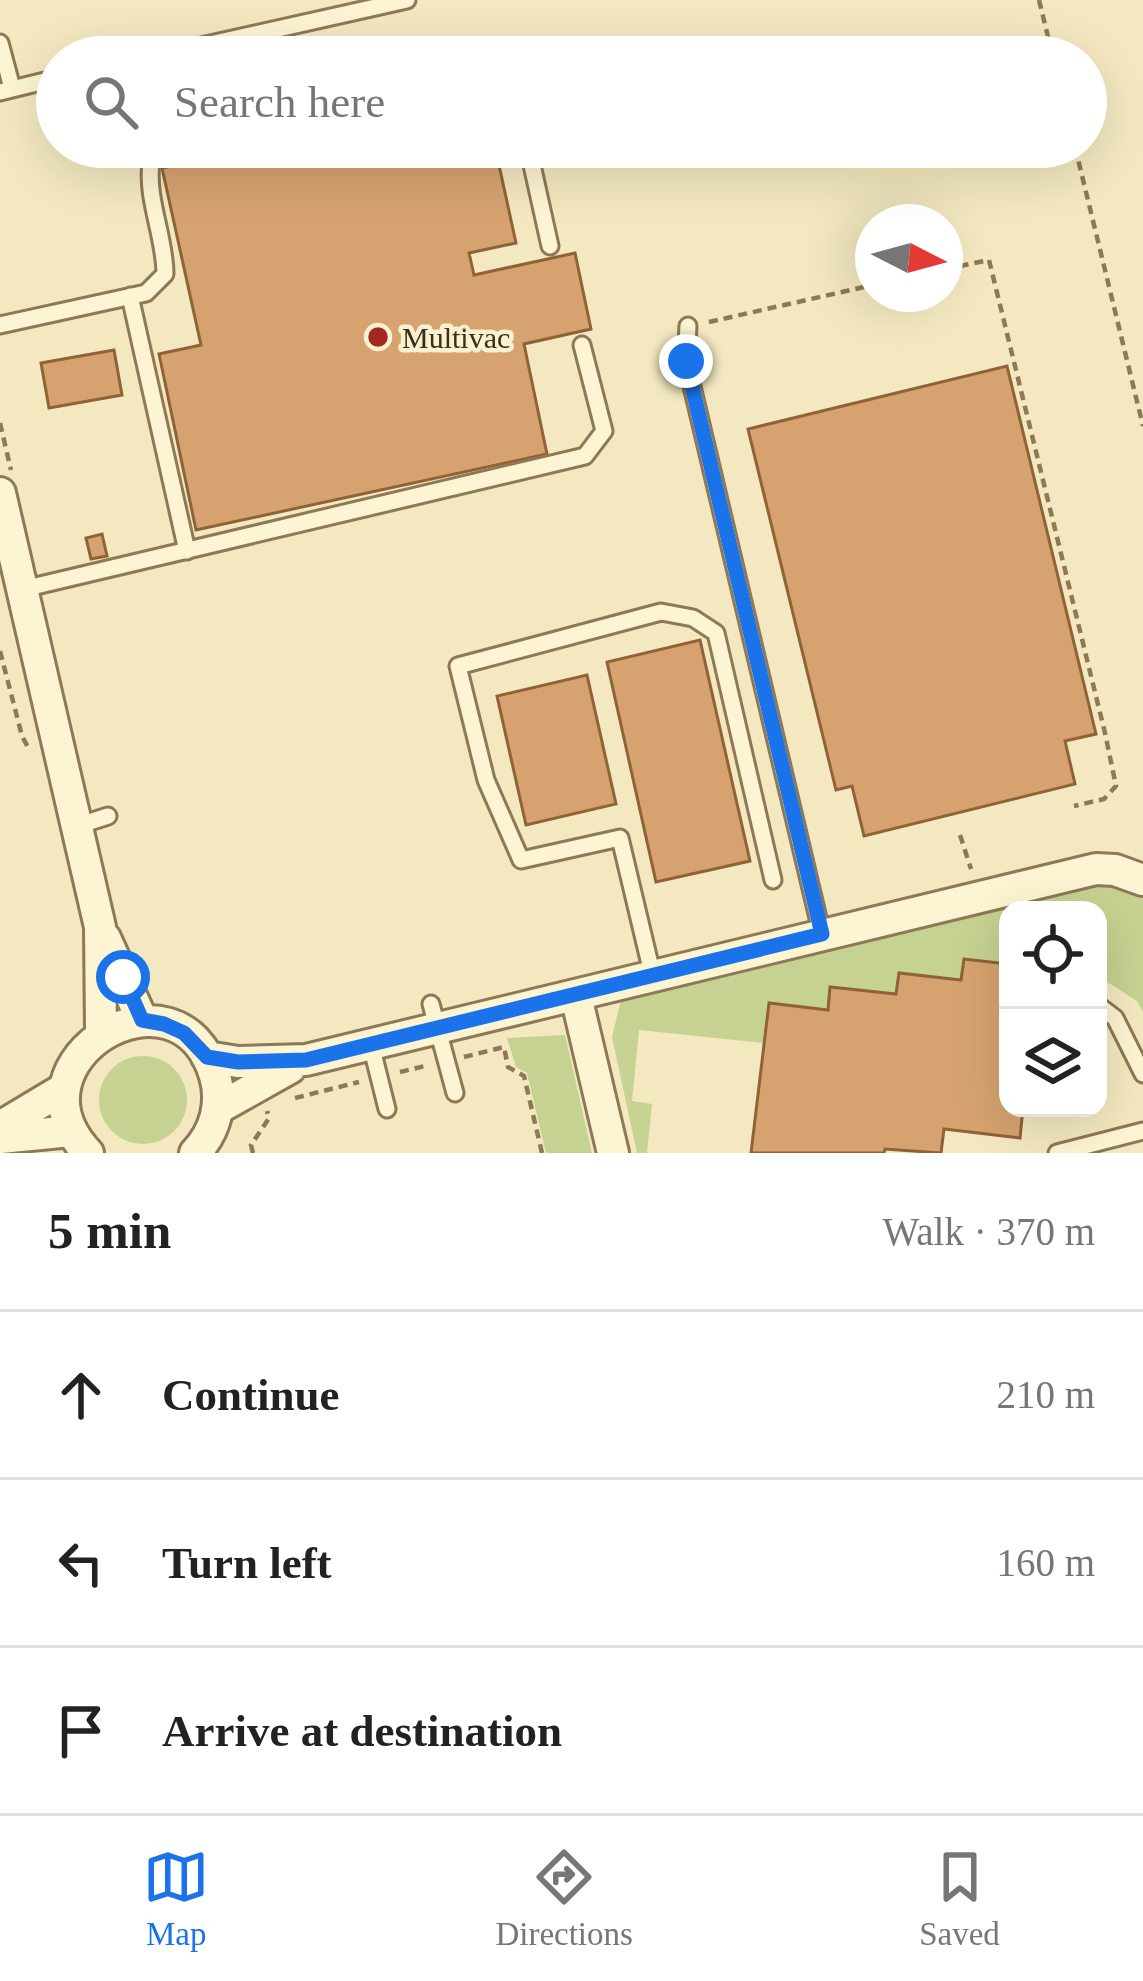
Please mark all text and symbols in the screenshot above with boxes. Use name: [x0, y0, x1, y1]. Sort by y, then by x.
search box: [36, 36, 1107, 168]
icon: search: [78, 69, 144, 135]
text: Search here: [174, 77, 385, 127]
north arrow: [855, 204, 963, 312]
place label: Multivac: [402, 321, 510, 354]
marker: Multivac: [365, 324, 391, 350]
route end: [659, 334, 713, 388]
map controls: [999, 901, 1107, 1117]
button: locate: [999, 901, 1107, 1009]
route start: [96, 950, 150, 1004]
button: layers: [999, 1009, 1107, 1117]
text: 5 min: [48, 1203, 171, 1259]
text: Walk · 370 m: [883, 1210, 1095, 1253]
icon: ahead: [48, 1362, 114, 1428]
text: Continue: [162, 1370, 340, 1420]
text: 210 m: [996, 1373, 1095, 1416]
icon: left: [48, 1530, 114, 1596]
text: Turn left: [162, 1538, 332, 1588]
text: 160 m: [996, 1541, 1095, 1584]
icon: arrive: [48, 1698, 114, 1764]
text: Arrive at destination: [162, 1706, 562, 1756]
tab: Map: [143, 1844, 209, 1953]
tab: Directions: [495, 1844, 633, 1953]
tab: Saved: [919, 1844, 1000, 1953]

